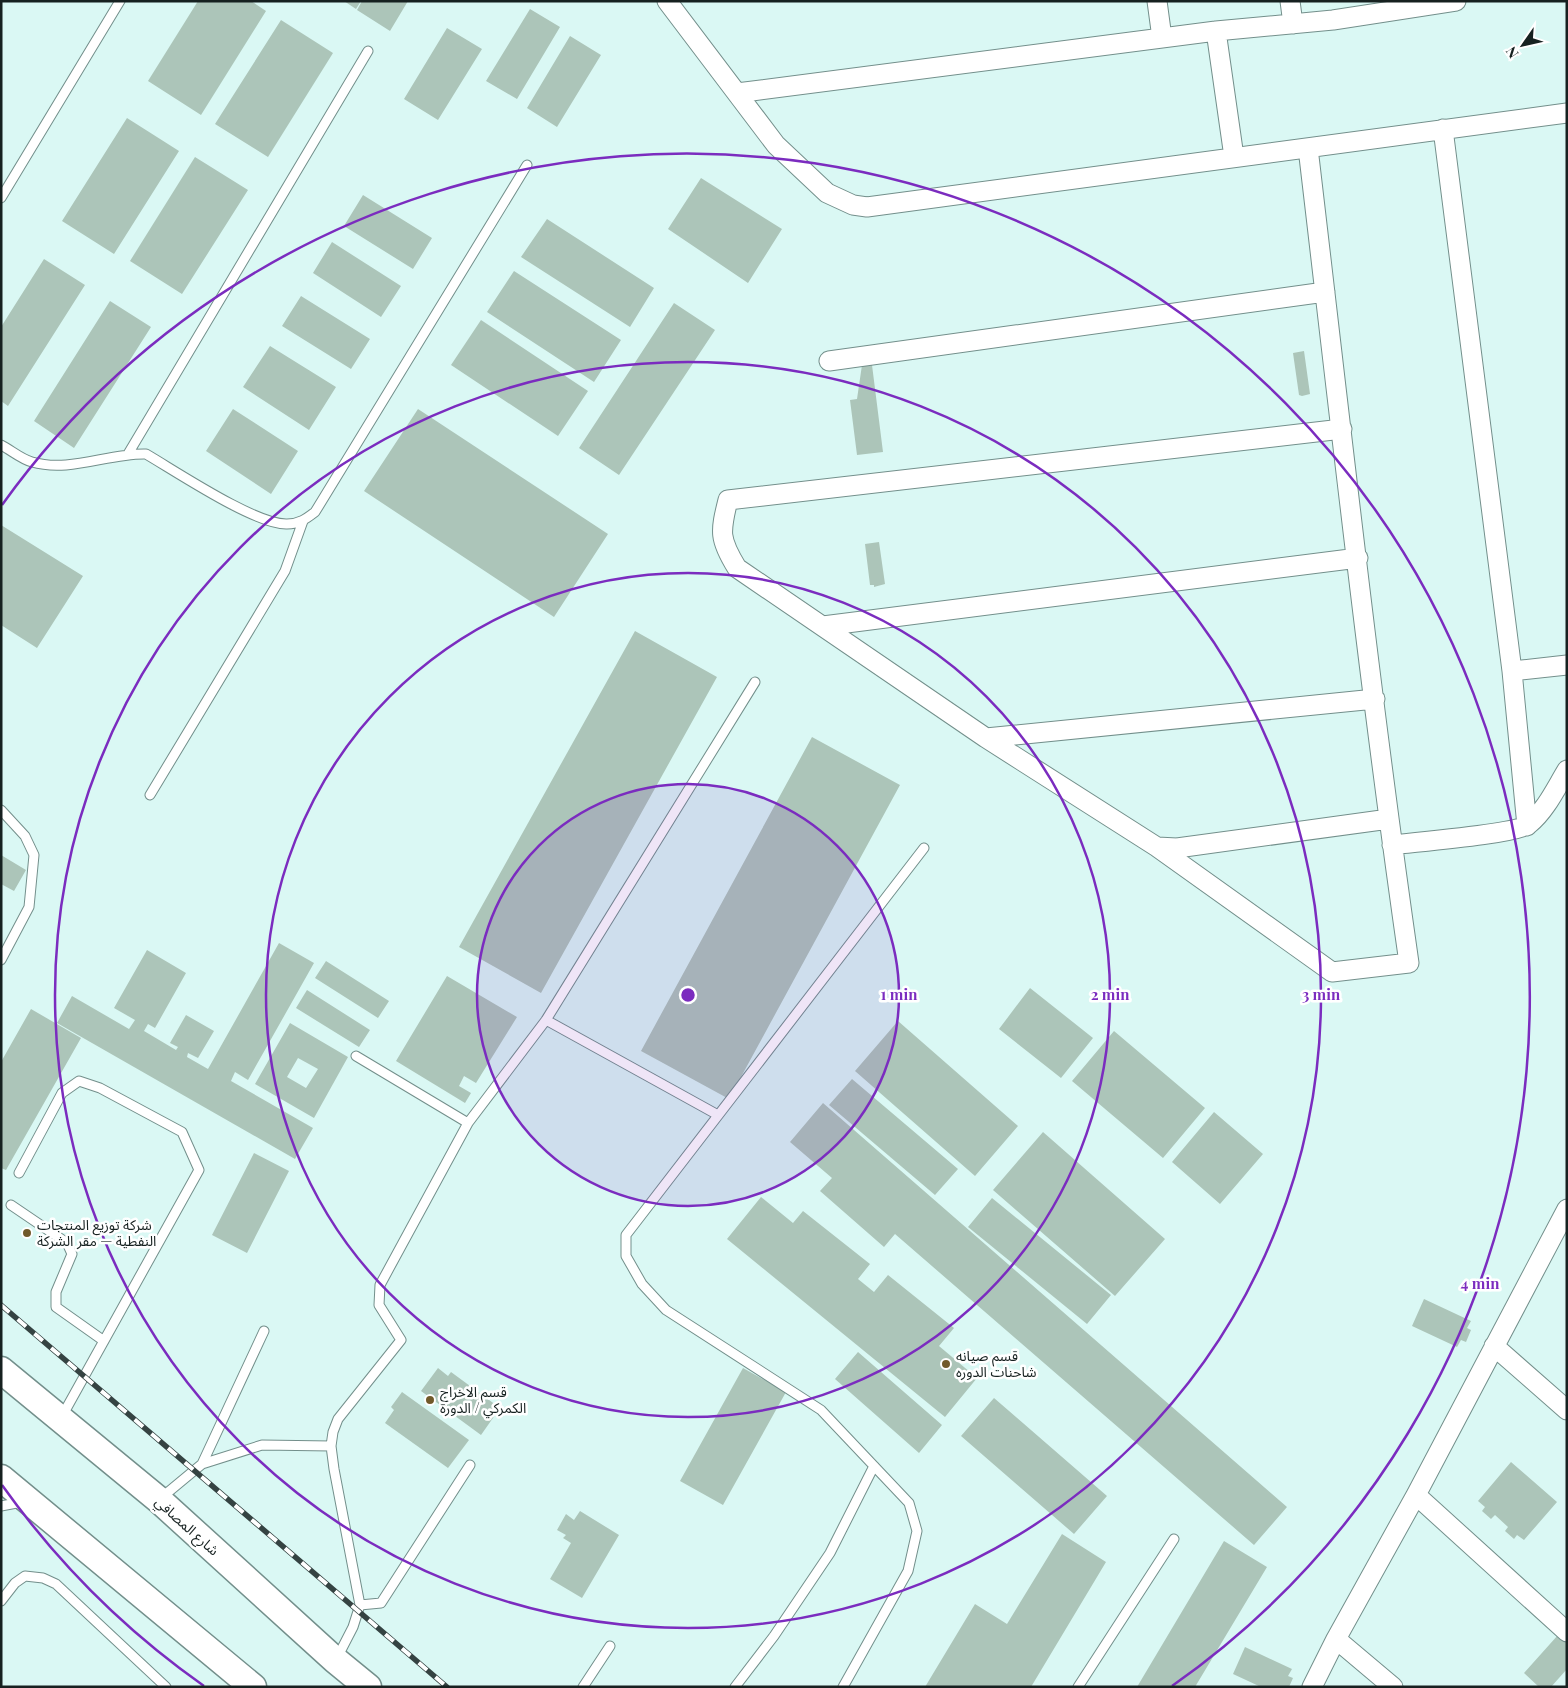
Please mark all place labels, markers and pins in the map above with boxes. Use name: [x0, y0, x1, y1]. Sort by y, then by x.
centre of rings: [679, 986, 697, 1004]
place label: شركة توزيع المنتجات النفطية — مقر الشركة: [37, 1215, 156, 1250]
marker: شركة توزيع المنتجات النفطية — مقر الشركة: [21, 1227, 33, 1239]
place label: قسم صيانه شاحنات الدوره: [956, 1346, 1037, 1381]
marker: قسم صيانه شاحنات الدوره: [940, 1358, 952, 1370]
place label: قسم الاخراج الكمركي / الدورة: [440, 1382, 526, 1419]
marker: قسم الاخراج الكمركي / الدورة: [424, 1394, 436, 1406]

